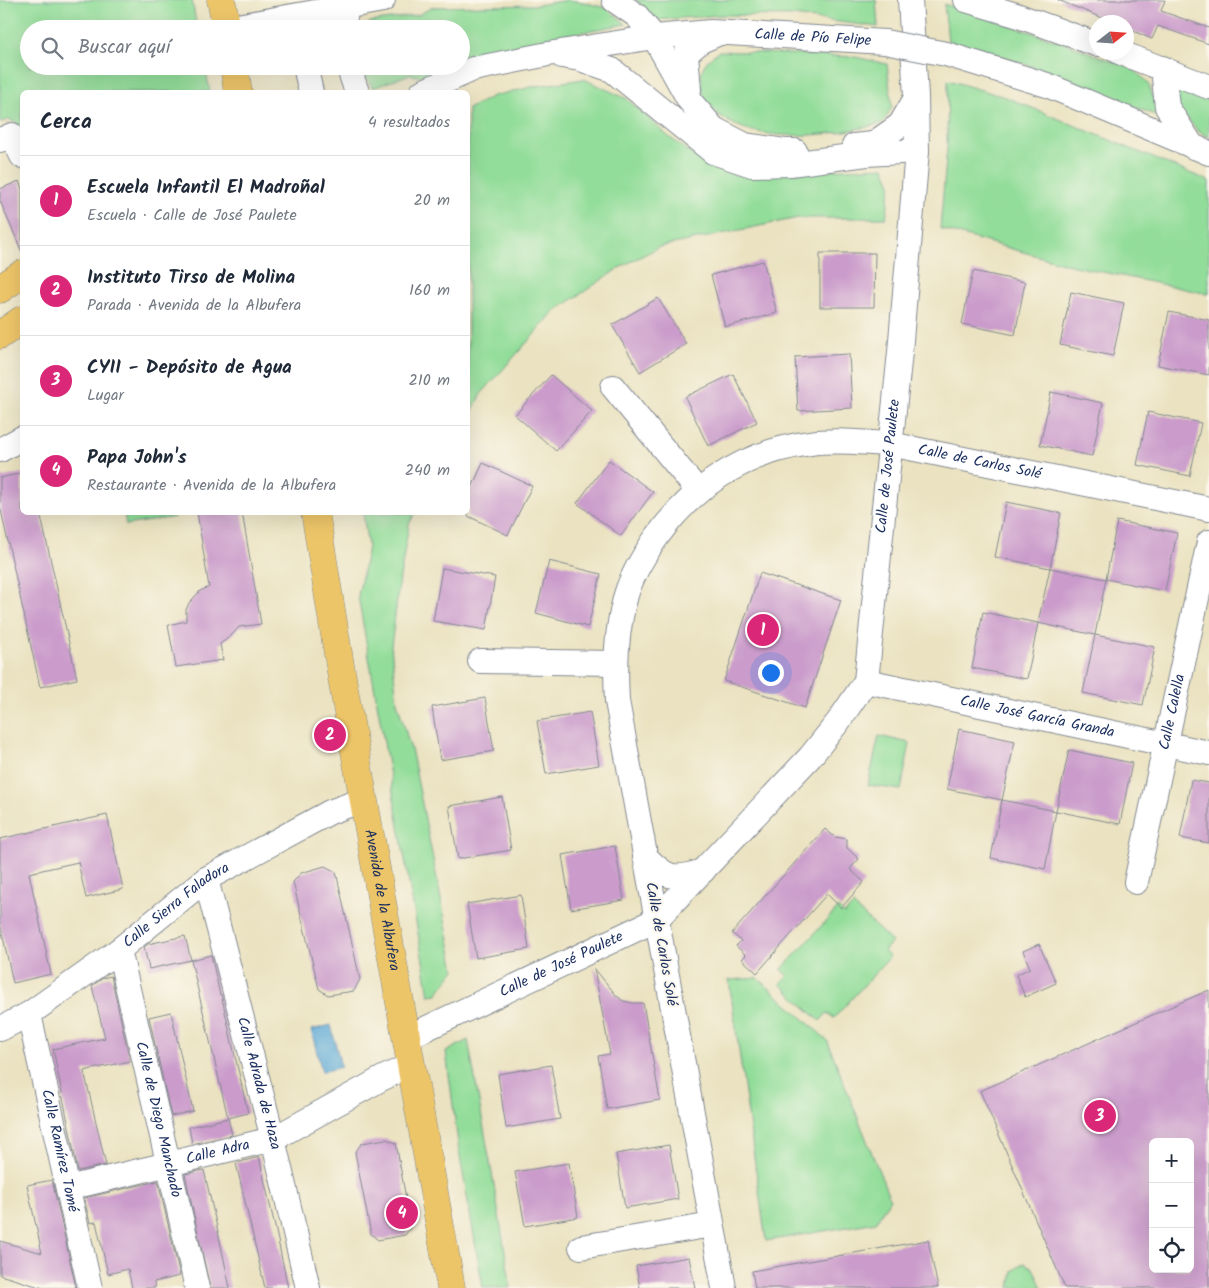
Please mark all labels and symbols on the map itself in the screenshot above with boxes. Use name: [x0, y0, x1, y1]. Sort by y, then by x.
north arrow: [1089, 15, 1134, 60]
street label: Calle de Pío Felipe: [754, 23, 872, 53]
street label: Calle de José Paulete: [869, 398, 907, 535]
street label: Calle de Carlos Solé: [916, 438, 1045, 487]
pin: 1: [747, 611, 779, 649]
your location: [758, 660, 784, 686]
street label: Calle Calella: [1153, 672, 1192, 752]
street label: Calle José García Granda: [958, 689, 1117, 745]
pin: 2: [314, 716, 346, 754]
street label: Avenida de la Albufera: [357, 827, 406, 973]
street label: Calle Sierra Faladora: [118, 856, 234, 954]
street label: Calle de Carlos Solé: [638, 880, 684, 1009]
street label: Calle de José Paulete: [495, 925, 628, 1004]
street label: Calle Adrada de Haza: [230, 1014, 287, 1152]
street label: Calle de Diego Manchado: [129, 1039, 188, 1200]
street label: Calle Ramírez Tomé: [34, 1087, 85, 1216]
pin: 3: [1084, 1097, 1116, 1135]
street label: Calle Adra: [183, 1133, 252, 1171]
pin: 4: [386, 1194, 418, 1232]

